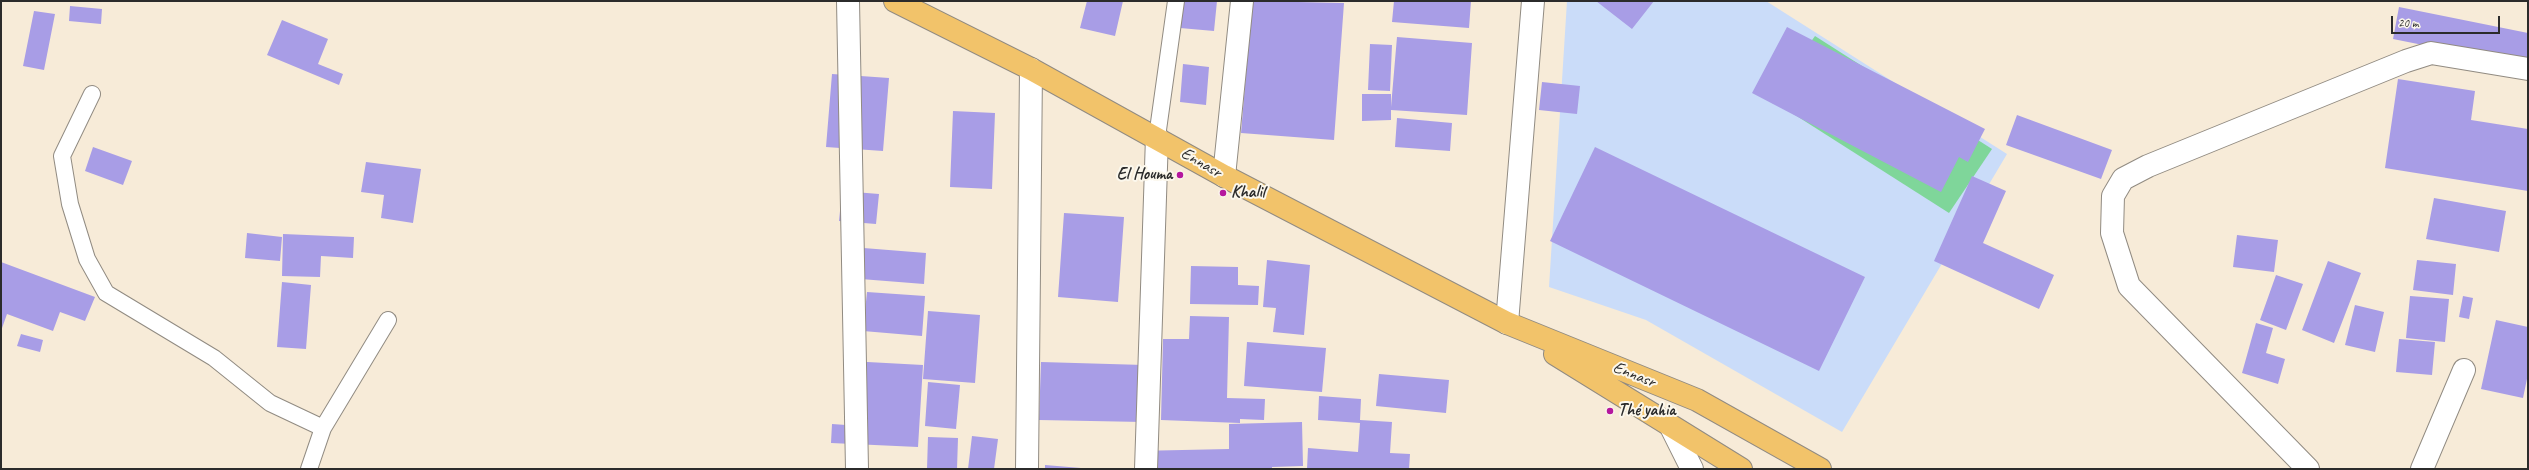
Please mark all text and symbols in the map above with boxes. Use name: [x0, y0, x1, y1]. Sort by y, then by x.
scale bar: [2393, 8, 2502, 34]
text: 20 m: [2398, 15, 2418, 31]
street label: Ennasr: [1177, 143, 1225, 183]
place label: El Houma: [1117, 165, 1172, 185]
marker: El Houma: [1175, 170, 1185, 180]
place label: Khalil: [1231, 183, 1265, 203]
marker: Khalil: [1218, 188, 1228, 198]
street label: Ennasr: [1610, 357, 1658, 393]
place label: Thé yahia: [1618, 401, 1675, 421]
marker: Thé yahia: [1605, 406, 1615, 416]

